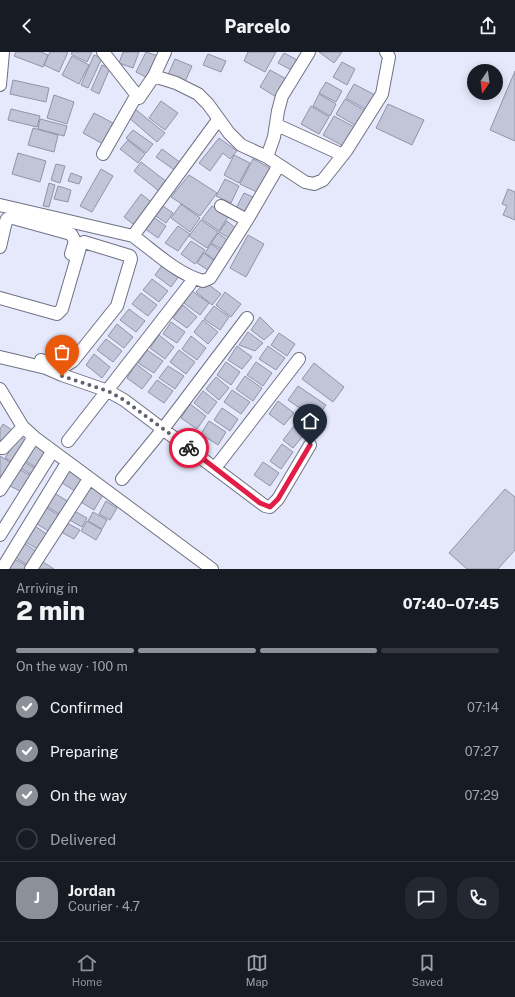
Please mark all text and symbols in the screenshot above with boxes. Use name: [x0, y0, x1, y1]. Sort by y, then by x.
icon: back: [16, 15, 38, 37]
icon: share: [477, 15, 499, 37]
text: Parcelo: [225, 16, 290, 37]
north arrow: [467, 64, 503, 100]
map controls: [467, 64, 503, 100]
pin: [45, 335, 79, 376]
icon: bag: [51, 341, 73, 363]
pin: [293, 404, 327, 445]
icon: home: [299, 410, 321, 432]
courier: [169, 428, 209, 468]
icon: bike: [178, 437, 200, 459]
text: Arriving in: [16, 581, 78, 596]
text: 2 min: [16, 595, 85, 626]
text: 07:40–07:45: [403, 595, 499, 612]
text: On the way · 100 m: [16, 659, 128, 674]
icon: check: [16, 696, 38, 718]
text: Confirmed: [50, 699, 123, 716]
text: 07:14: [467, 700, 499, 715]
icon: check: [16, 740, 38, 762]
text: Preparing: [50, 743, 119, 760]
text: 07:27: [465, 744, 499, 759]
icon: check: [16, 784, 38, 806]
text: On the way: [50, 787, 127, 804]
text: 07:29: [464, 788, 499, 803]
text: Delivered: [50, 831, 116, 848]
button: chat: [405, 877, 447, 919]
button: phone: [457, 877, 499, 919]
text: Jordan: [68, 882, 115, 899]
text: J: [34, 889, 40, 906]
text: Courier · 4.7: [68, 899, 140, 914]
tab: Home: [72, 952, 102, 988]
tab: Map: [246, 952, 268, 988]
tab: Saved: [412, 952, 443, 988]

